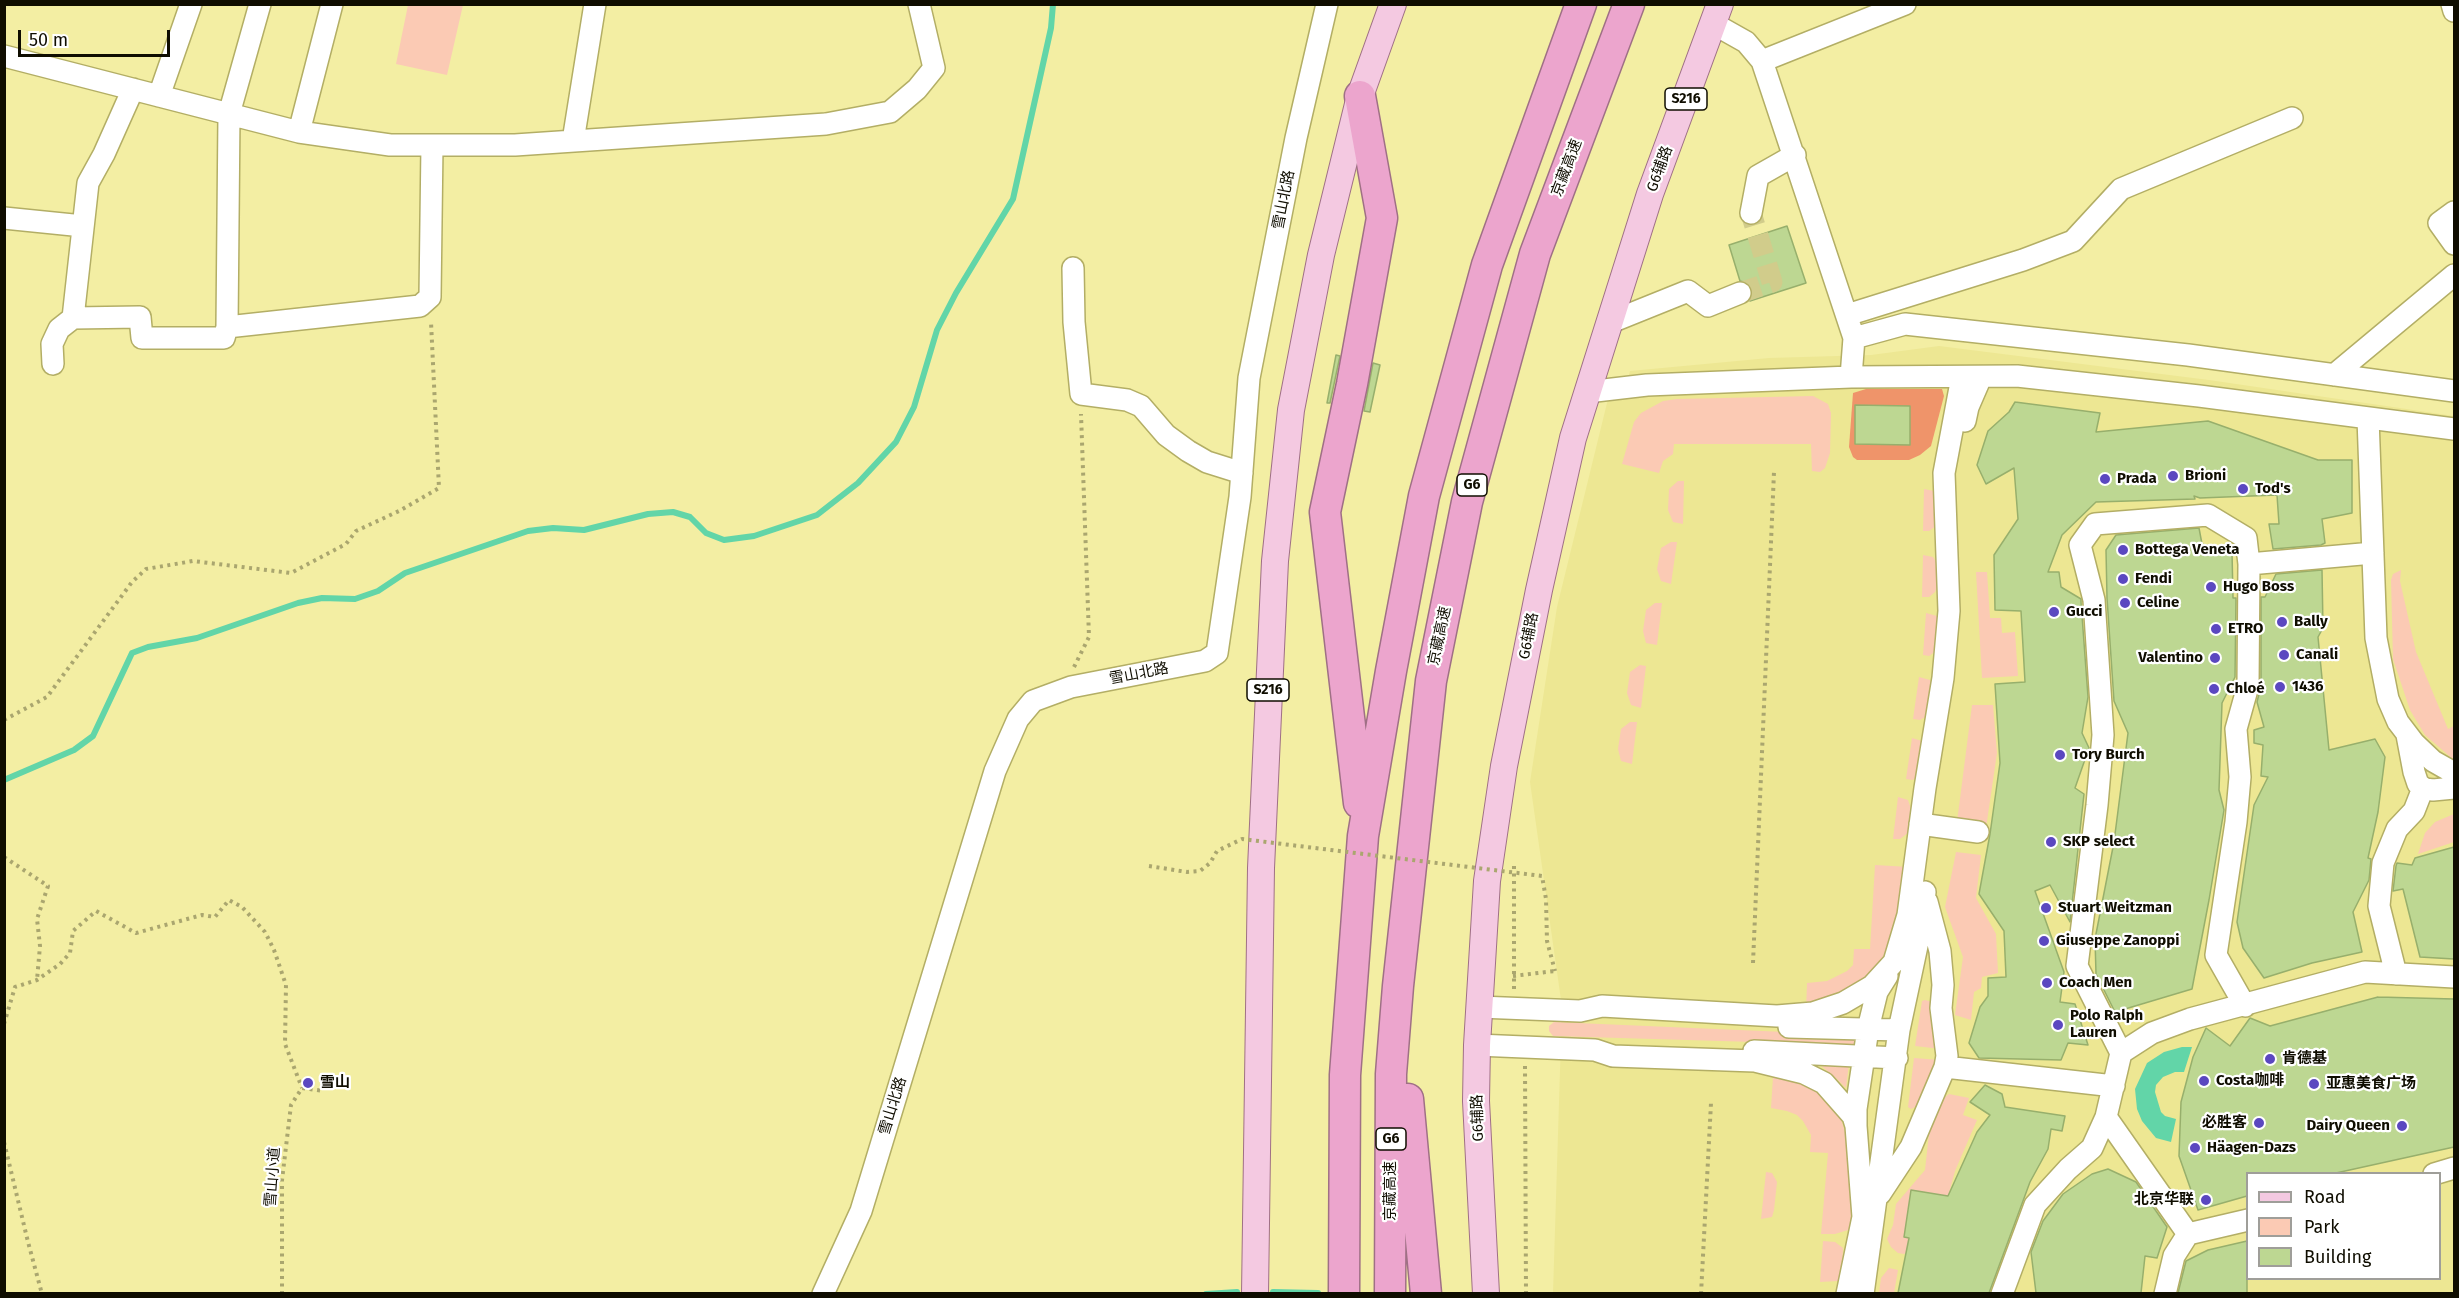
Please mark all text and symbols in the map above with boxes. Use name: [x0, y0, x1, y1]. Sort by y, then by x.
scale bar: [21, 18, 172, 56]
text: 50 m: [29, 29, 68, 51]
road number: S216: [1665, 88, 1707, 110]
street label: 京藏高速: [1548, 137, 1586, 199]
street label: G6辅路: [1643, 144, 1677, 194]
street label: 雪山北路: [1269, 169, 1299, 231]
place label: Brioni: [2185, 467, 2226, 485]
marker: Brioni: [2166, 469, 2180, 483]
place label: Prada: [2117, 470, 2157, 488]
marker: Prada: [2098, 472, 2112, 486]
road number: G6: [1457, 474, 1487, 496]
place label: Tod's: [2255, 480, 2291, 498]
marker: Tod's: [2236, 482, 2250, 496]
place label: Bottega Veneta: [2135, 541, 2240, 559]
marker: Bottega Veneta: [2116, 543, 2130, 557]
place label: Fendi: [2135, 570, 2172, 588]
marker: Fendi: [2116, 572, 2130, 586]
place label: Hugo Boss: [2223, 578, 2294, 596]
marker: Hugo Boss: [2204, 580, 2218, 594]
place label: Celine: [2137, 594, 2179, 612]
marker: Celine: [2118, 596, 2132, 610]
place label: Gucci: [2066, 603, 2103, 621]
street label: 京藏高速: [1425, 605, 1455, 667]
marker: Gucci: [2047, 605, 2061, 619]
street label: G6辅路: [1516, 611, 1542, 661]
place label: Bally: [2294, 613, 2328, 631]
marker: Bally: [2275, 615, 2289, 629]
place label: ETRO: [2228, 620, 2263, 638]
marker: ETRO: [2209, 622, 2223, 636]
place label: Canali: [2296, 646, 2338, 664]
marker: Canali: [2277, 648, 2291, 662]
place label: Valentino: [2138, 649, 2203, 667]
marker: Valentino: [2208, 651, 2222, 665]
street label: 雪山北路: [1108, 659, 1170, 689]
place label: 1436: [2292, 678, 2323, 696]
road number: S216: [1247, 679, 1289, 701]
place label: Chloé: [2226, 680, 2265, 698]
marker: 1436: [2273, 680, 2287, 694]
marker: Chloé: [2207, 682, 2221, 696]
place label: Tory Burch: [2072, 746, 2145, 764]
marker: Tory Burch: [2053, 748, 2067, 762]
place label: SKP select: [2063, 833, 2135, 851]
marker: SKP select: [2044, 835, 2058, 849]
place label: Stuart Weitzman: [2058, 899, 2172, 917]
marker: Stuart Weitzman: [2039, 901, 2053, 915]
place label: Giuseppe Zanoppi: [2056, 932, 2180, 950]
marker: Giuseppe Zanoppi: [2037, 934, 2051, 948]
place label: Coach Men: [2059, 974, 2132, 992]
marker: Coach Men: [2040, 976, 2054, 990]
place label: Polo Ralph Lauren: [2070, 1007, 2143, 1042]
marker: Polo Ralph Lauren: [2051, 1018, 2065, 1032]
place label: 肯德基: [2282, 1050, 2327, 1068]
marker: 肯德基: [2263, 1052, 2277, 1066]
place label: Costa咖啡: [2216, 1072, 2284, 1090]
place label: 雪山: [320, 1074, 350, 1092]
marker: Costa咖啡: [2197, 1074, 2211, 1088]
street label: 雪山北路: [876, 1075, 910, 1137]
place label: 亚惠美食广场: [2326, 1075, 2416, 1093]
marker: 雪山: [301, 1076, 315, 1090]
marker: 亚惠美食广场: [2307, 1077, 2321, 1091]
street label: G6辅路: [1468, 1094, 1488, 1142]
place label: 必胜客: [2202, 1114, 2247, 1132]
marker: 必胜客: [2252, 1116, 2266, 1130]
place label: Dairy Queen: [2306, 1117, 2390, 1135]
marker: Dairy Queen: [2395, 1119, 2409, 1133]
road number: G6: [1376, 1128, 1406, 1150]
place label: Häagen-Dazs: [2207, 1139, 2296, 1157]
marker: Häagen-Dazs: [2188, 1141, 2202, 1155]
street label: 雪山小道: [262, 1146, 284, 1208]
street label: 京藏高速: [1382, 1161, 1400, 1221]
legend: [2246, 1172, 2441, 1280]
text: Road: [2304, 1186, 2346, 1208]
place label: 北京华联: [2134, 1191, 2194, 1209]
marker: 北京华联: [2199, 1193, 2213, 1207]
text: Park: [2304, 1216, 2339, 1238]
text: Building: [2304, 1246, 2371, 1268]

